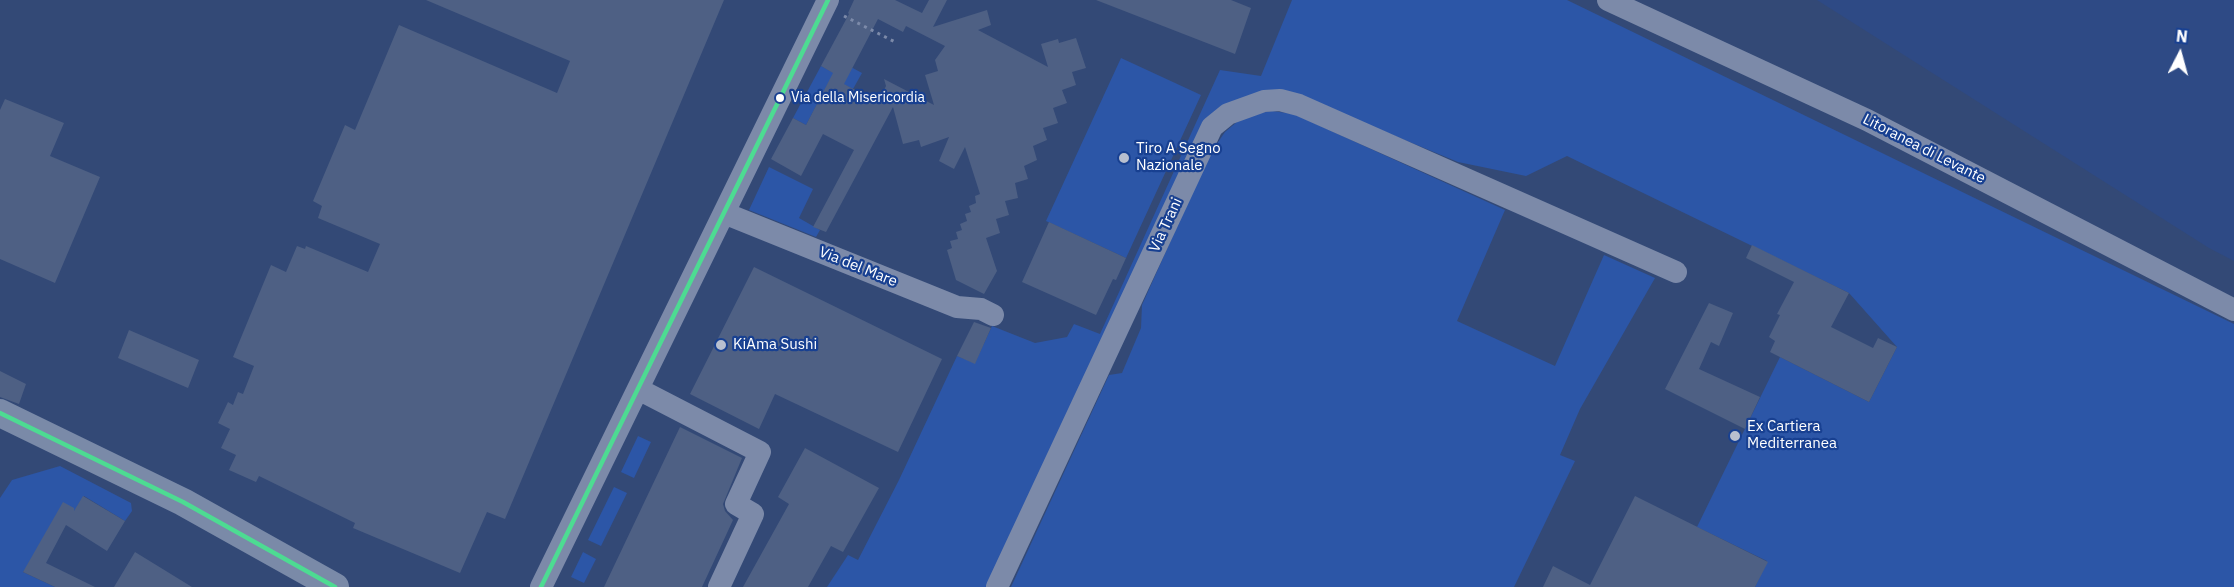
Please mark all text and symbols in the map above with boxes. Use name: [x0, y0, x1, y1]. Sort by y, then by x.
north arrow: [2150, 24, 2210, 84]
text: N: [2175, 26, 2189, 47]
place label: Via della Misericordia: [791, 90, 925, 106]
marker: Via della Misericordia: [774, 92, 786, 104]
street label: Litoranea di Levante: [1860, 110, 1988, 188]
place label: Tiro A Segno Nazionale: [1136, 140, 1221, 175]
marker: Tiro A Segno Nazionale: [1117, 151, 1131, 165]
street label: Via Trani: [1146, 195, 1186, 255]
street label: Via del Mare: [816, 243, 900, 291]
place label: KiAma Sushi: [733, 336, 817, 354]
marker: KiAma Sushi: [714, 338, 728, 352]
place label: Ex Cartiera Mediterranea: [1747, 418, 1837, 453]
marker: Ex Cartiera Mediterranea: [1728, 429, 1742, 443]

